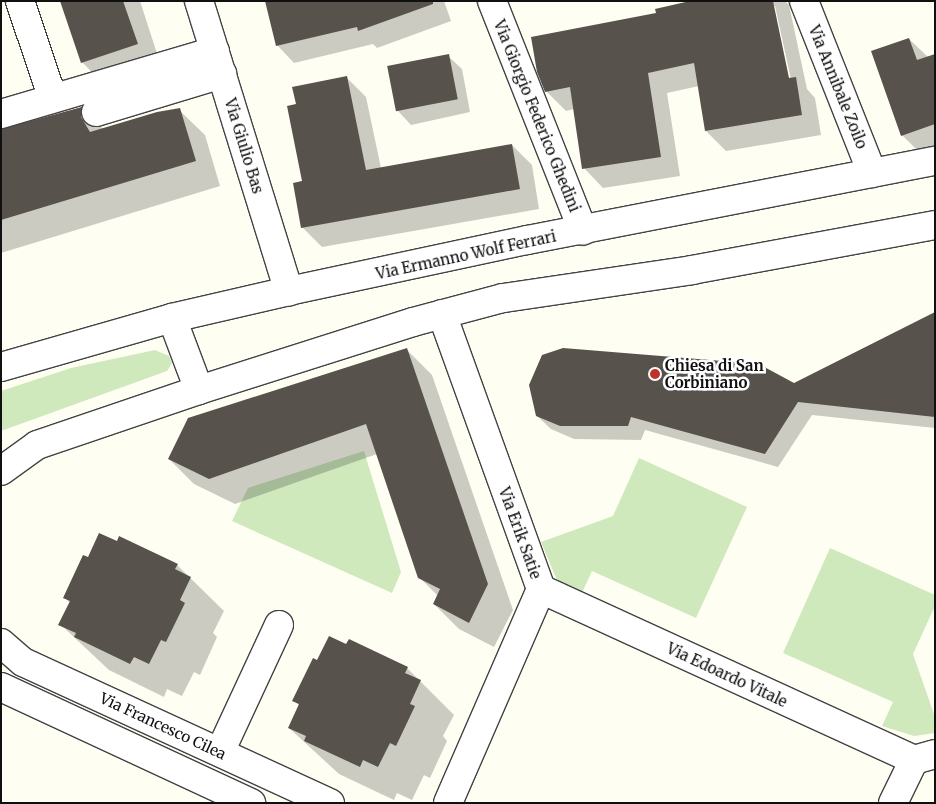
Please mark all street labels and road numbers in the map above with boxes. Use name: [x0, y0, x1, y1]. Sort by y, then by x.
street label: Via Giorgio Federico Ghedini: [490, 17, 584, 215]
street label: Via Annibale Zoilo: [805, 23, 871, 151]
street label: Via Giulio Bas: [221, 96, 267, 196]
street label: Via Ermanno Wolf Ferrari: [374, 227, 558, 283]
street label: Via Erik Satie: [495, 485, 545, 581]
street label: Via Edoardo Vitale: [664, 639, 790, 711]
street label: Via Francesco Cilea: [97, 689, 229, 763]

